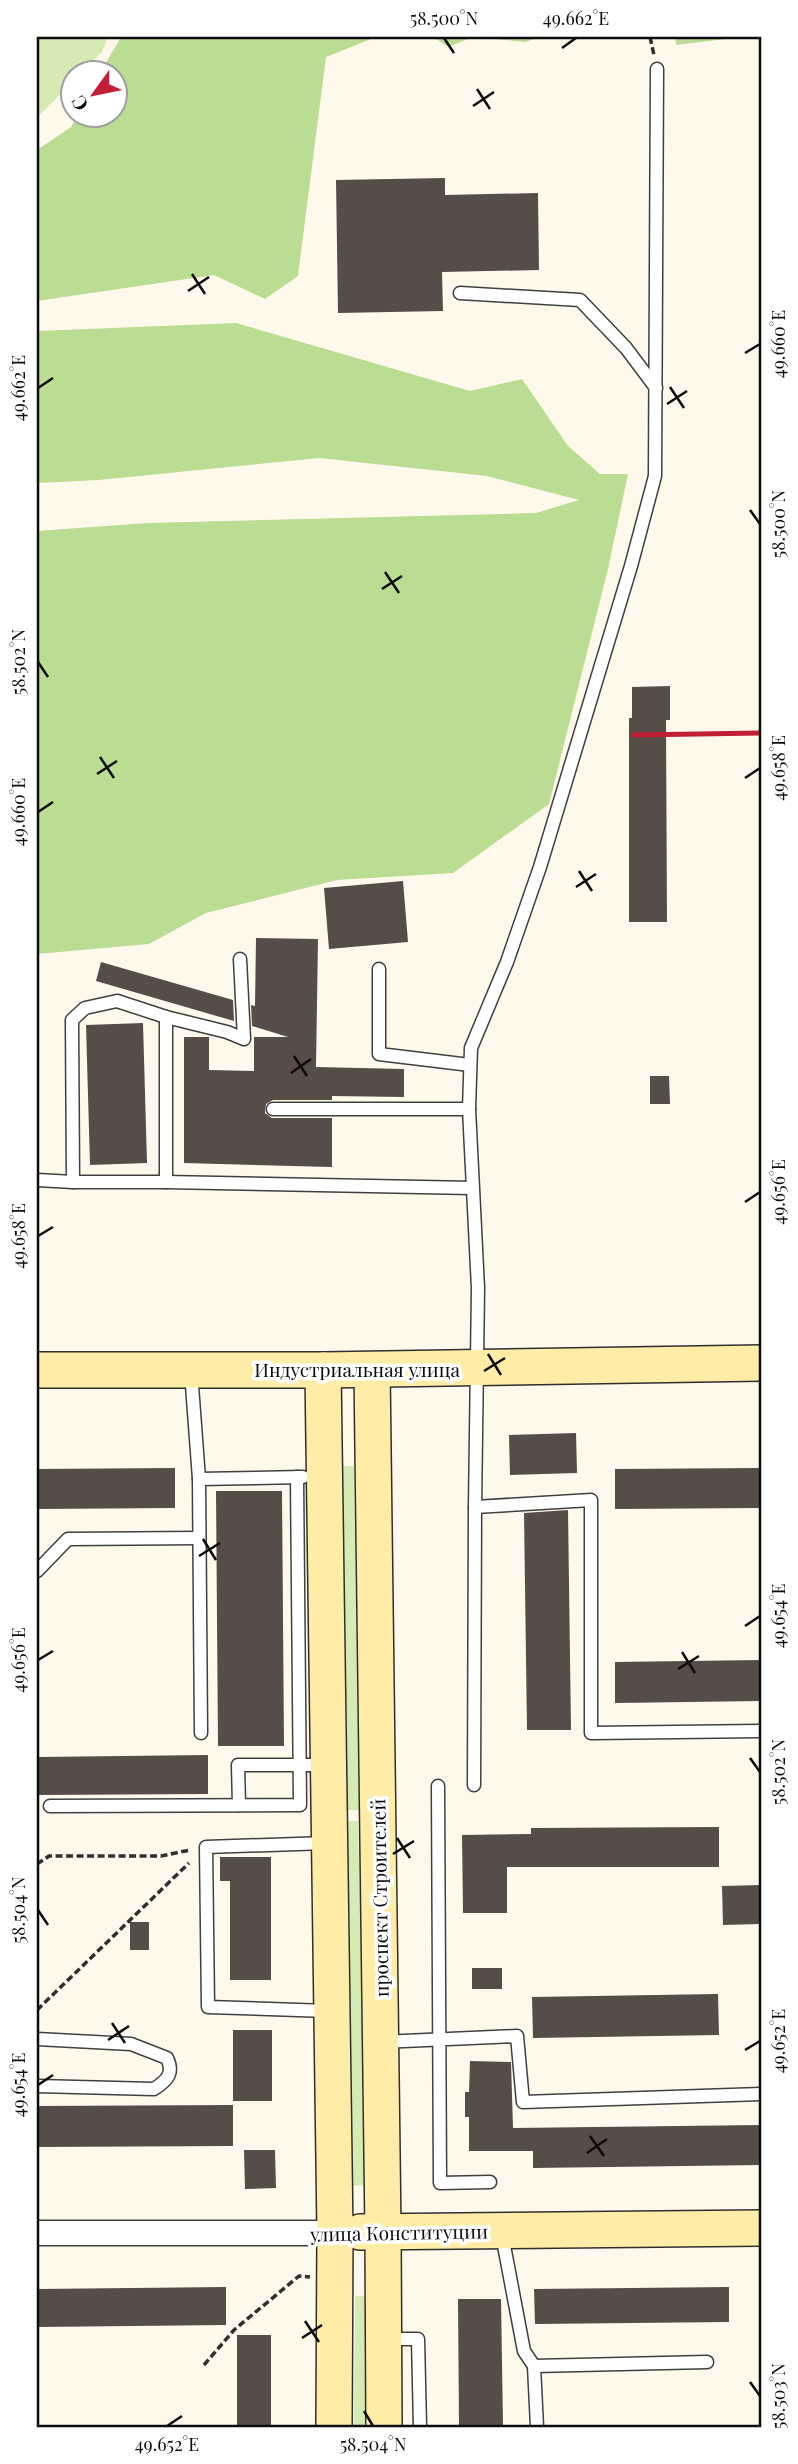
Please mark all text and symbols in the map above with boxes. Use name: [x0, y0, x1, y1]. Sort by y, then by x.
text: 58.500°N: [410, 6, 479, 30]
text: 49.662°E: [543, 6, 609, 30]
north arrow: [60, 60, 130, 130]
text: С: [64, 91, 93, 117]
text: 49.660°E: [766, 310, 790, 378]
text: 49.662°E: [6, 355, 30, 421]
text: 58.500°N: [766, 489, 790, 558]
text: 58.502°N: [6, 628, 30, 695]
text: 49.658°E: [766, 735, 790, 801]
text: 49.660°E: [6, 778, 30, 846]
text: 49.656°E: [766, 1159, 790, 1225]
text: 49.658°E: [6, 1203, 30, 1269]
street label: Индустриальная улица: [254, 1356, 460, 1382]
text: 49.654°E: [766, 1584, 790, 1648]
text: 49.656°E: [6, 1627, 30, 1693]
text: 58.502°N: [766, 1738, 790, 1805]
street label: проспект Строителей: [364, 1798, 394, 1997]
text: 58.504°N: [6, 1876, 30, 1943]
text: 49.652°E: [766, 2009, 790, 2073]
text: 49.654°E: [6, 2053, 30, 2117]
street label: улица Конституции: [309, 2217, 488, 2247]
text: 58.503°N: [766, 2363, 790, 2429]
text: 49.652°E: [135, 2432, 199, 2456]
text: 58.504°N: [340, 2432, 407, 2456]

